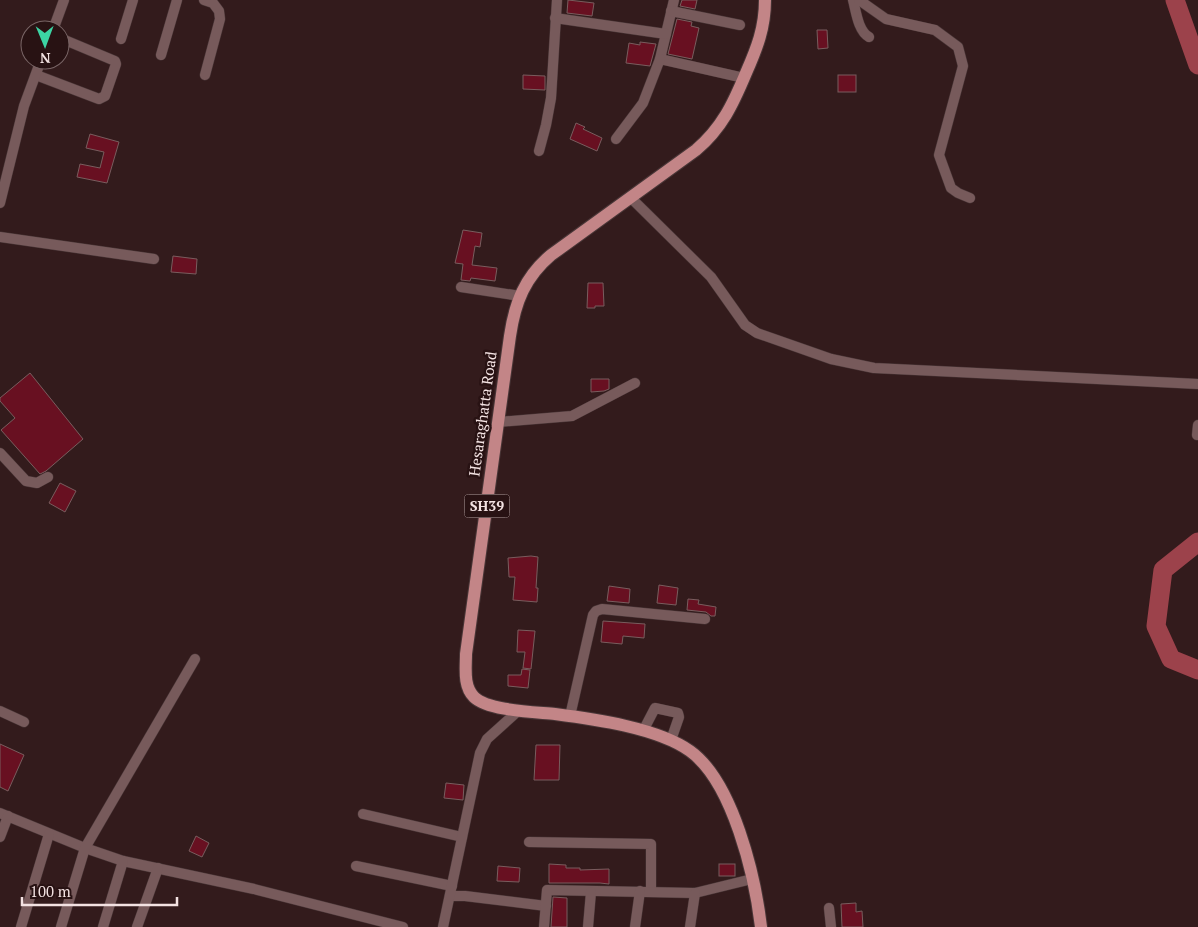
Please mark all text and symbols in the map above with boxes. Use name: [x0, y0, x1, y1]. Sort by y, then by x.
north arrow: [20, 20, 70, 70]
text: N: [39, 49, 51, 68]
street label: Hesaraghatta Road: [463, 350, 501, 478]
road number: SH39: [464, 494, 510, 518]
scale bar: [22, 874, 178, 906]
text: 100 m: [30, 881, 71, 901]

